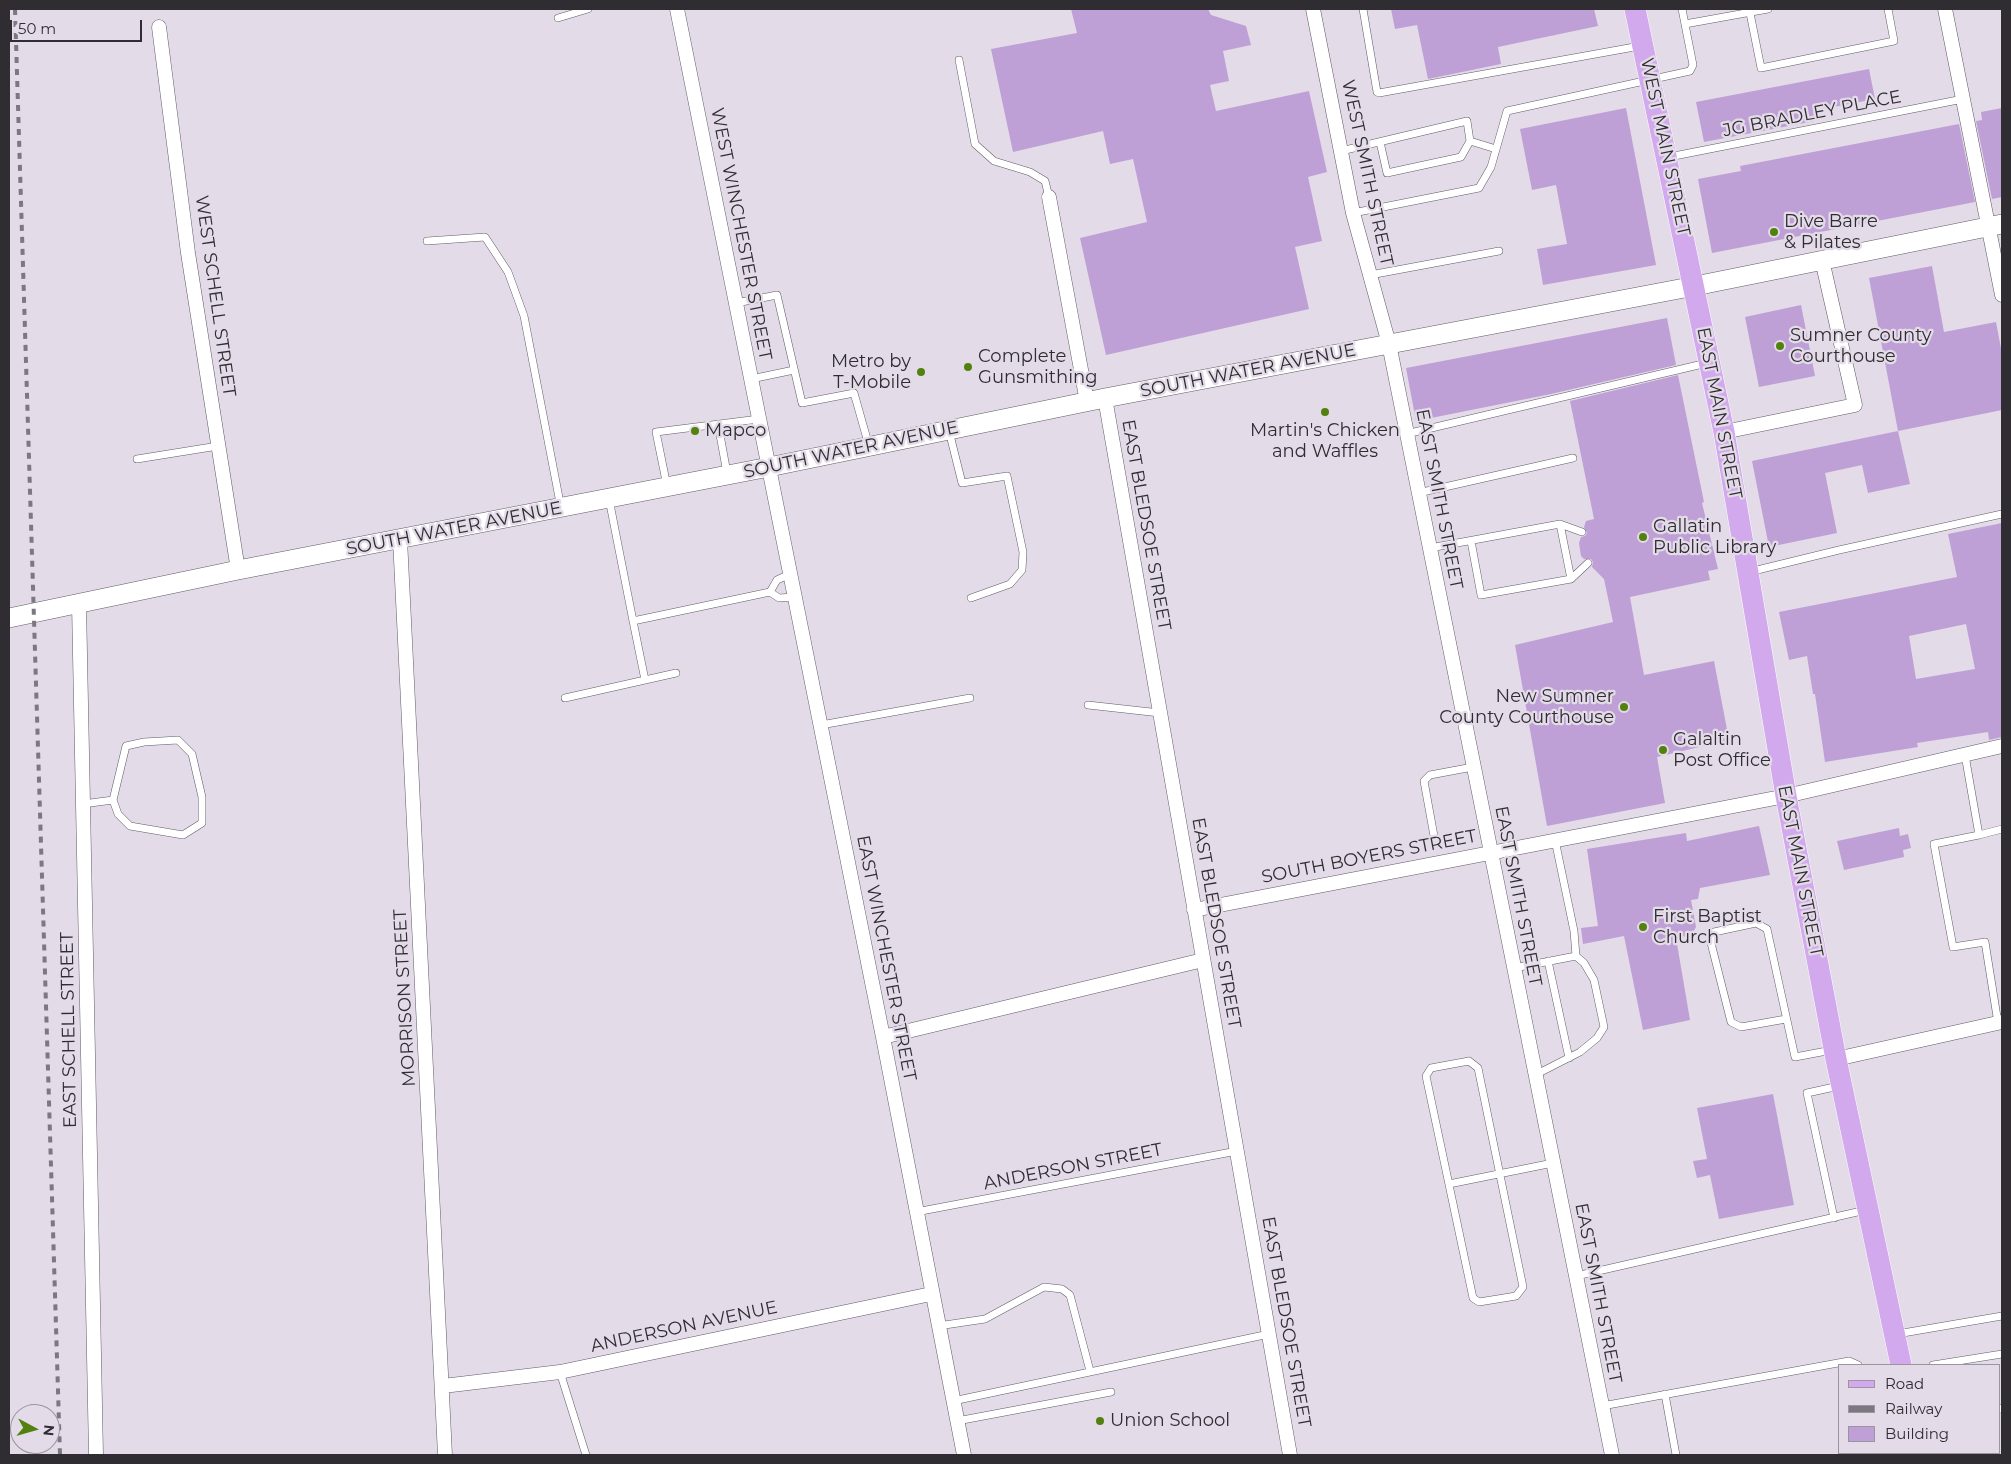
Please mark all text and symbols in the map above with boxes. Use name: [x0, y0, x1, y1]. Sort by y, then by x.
scale bar: [12, 10, 145, 42]
text: 50 m: [18, 19, 56, 38]
street label: WEST MAIN STREET: [1636, 56, 1694, 238]
street label: WEST SMITH STREET: [1337, 78, 1397, 268]
street label: JG BRADLEY PLACE: [1721, 86, 1903, 142]
street label: WEST WINCHESTER STREET: [706, 106, 776, 362]
street label: WEST SCHELL STREET: [190, 194, 240, 398]
place label: Dive Barre & Pilates: [1784, 211, 1878, 253]
marker: Dive Barre & Pilates: [1768, 226, 1780, 238]
street label: EAST MAIN STREET: [1692, 325, 1746, 501]
place label: Sumner County Courthouse: [1790, 325, 1932, 368]
street label: SOUTH WATER AVENUE: [1138, 339, 1358, 403]
marker: Sumner County Courthouse: [1774, 340, 1786, 352]
place label: Complete Gunsmithing: [978, 346, 1098, 388]
place label: Metro by T-Mobile: [831, 351, 911, 394]
marker: Complete Gunsmithing: [962, 361, 974, 373]
marker: Metro by T-Mobile: [915, 366, 927, 378]
marker: Martin's Chicken and Waffles: [1319, 406, 1331, 418]
street label: EAST SMITH STREET: [1411, 407, 1467, 591]
street label: SOUTH WATER AVENUE: [742, 417, 960, 483]
street label: EAST BLEDSOE STREET: [1117, 418, 1175, 632]
place label: Mapco: [705, 420, 766, 442]
place label: Martin's Chicken and Waffles: [1250, 420, 1400, 462]
marker: Mapco: [689, 425, 701, 437]
street label: SOUTH WATER AVENUE: [344, 497, 564, 561]
place label: Gallatin Public Library: [1653, 516, 1776, 558]
marker: Gallatin Public Library: [1637, 531, 1649, 543]
place label: New Sumner County Courthouse: [1439, 686, 1614, 729]
marker: New Sumner County Courthouse: [1618, 701, 1630, 713]
place label: Galaltin Post Office: [1673, 729, 1771, 772]
marker: Galaltin Post Office: [1657, 744, 1669, 756]
street label: EAST MAIN STREET: [1773, 783, 1827, 959]
street label: EAST SMITH STREET: [1490, 804, 1546, 988]
street label: EAST BLEDSOE STREET: [1187, 816, 1245, 1030]
street label: SOUTH BOYERS STREET: [1260, 826, 1478, 888]
street label: EAST WINCHESTER STREET: [852, 833, 920, 1083]
place label: First Baptist Church: [1653, 906, 1762, 949]
street label: MORRISON STREET: [390, 909, 420, 1087]
marker: First Baptist Church: [1637, 921, 1649, 933]
street label: EAST SCHELL STREET: [56, 932, 82, 1128]
street label: ANDERSON STREET: [982, 1139, 1164, 1195]
street label: EAST SMITH STREET: [1570, 1201, 1626, 1385]
street label: EAST BLEDSOE STREET: [1257, 1215, 1315, 1429]
street label: ANDERSON AVENUE: [589, 1297, 779, 1357]
legend: [1838, 1364, 2001, 1454]
text: Road: [1885, 1374, 1924, 1393]
text: Railway: [1885, 1399, 1942, 1418]
north arrow: [10, 1404, 60, 1454]
place label: Union School: [1110, 1410, 1230, 1432]
marker: Union School: [1094, 1415, 1106, 1427]
text: N: [39, 1424, 58, 1437]
text: Building: [1885, 1424, 1949, 1443]

